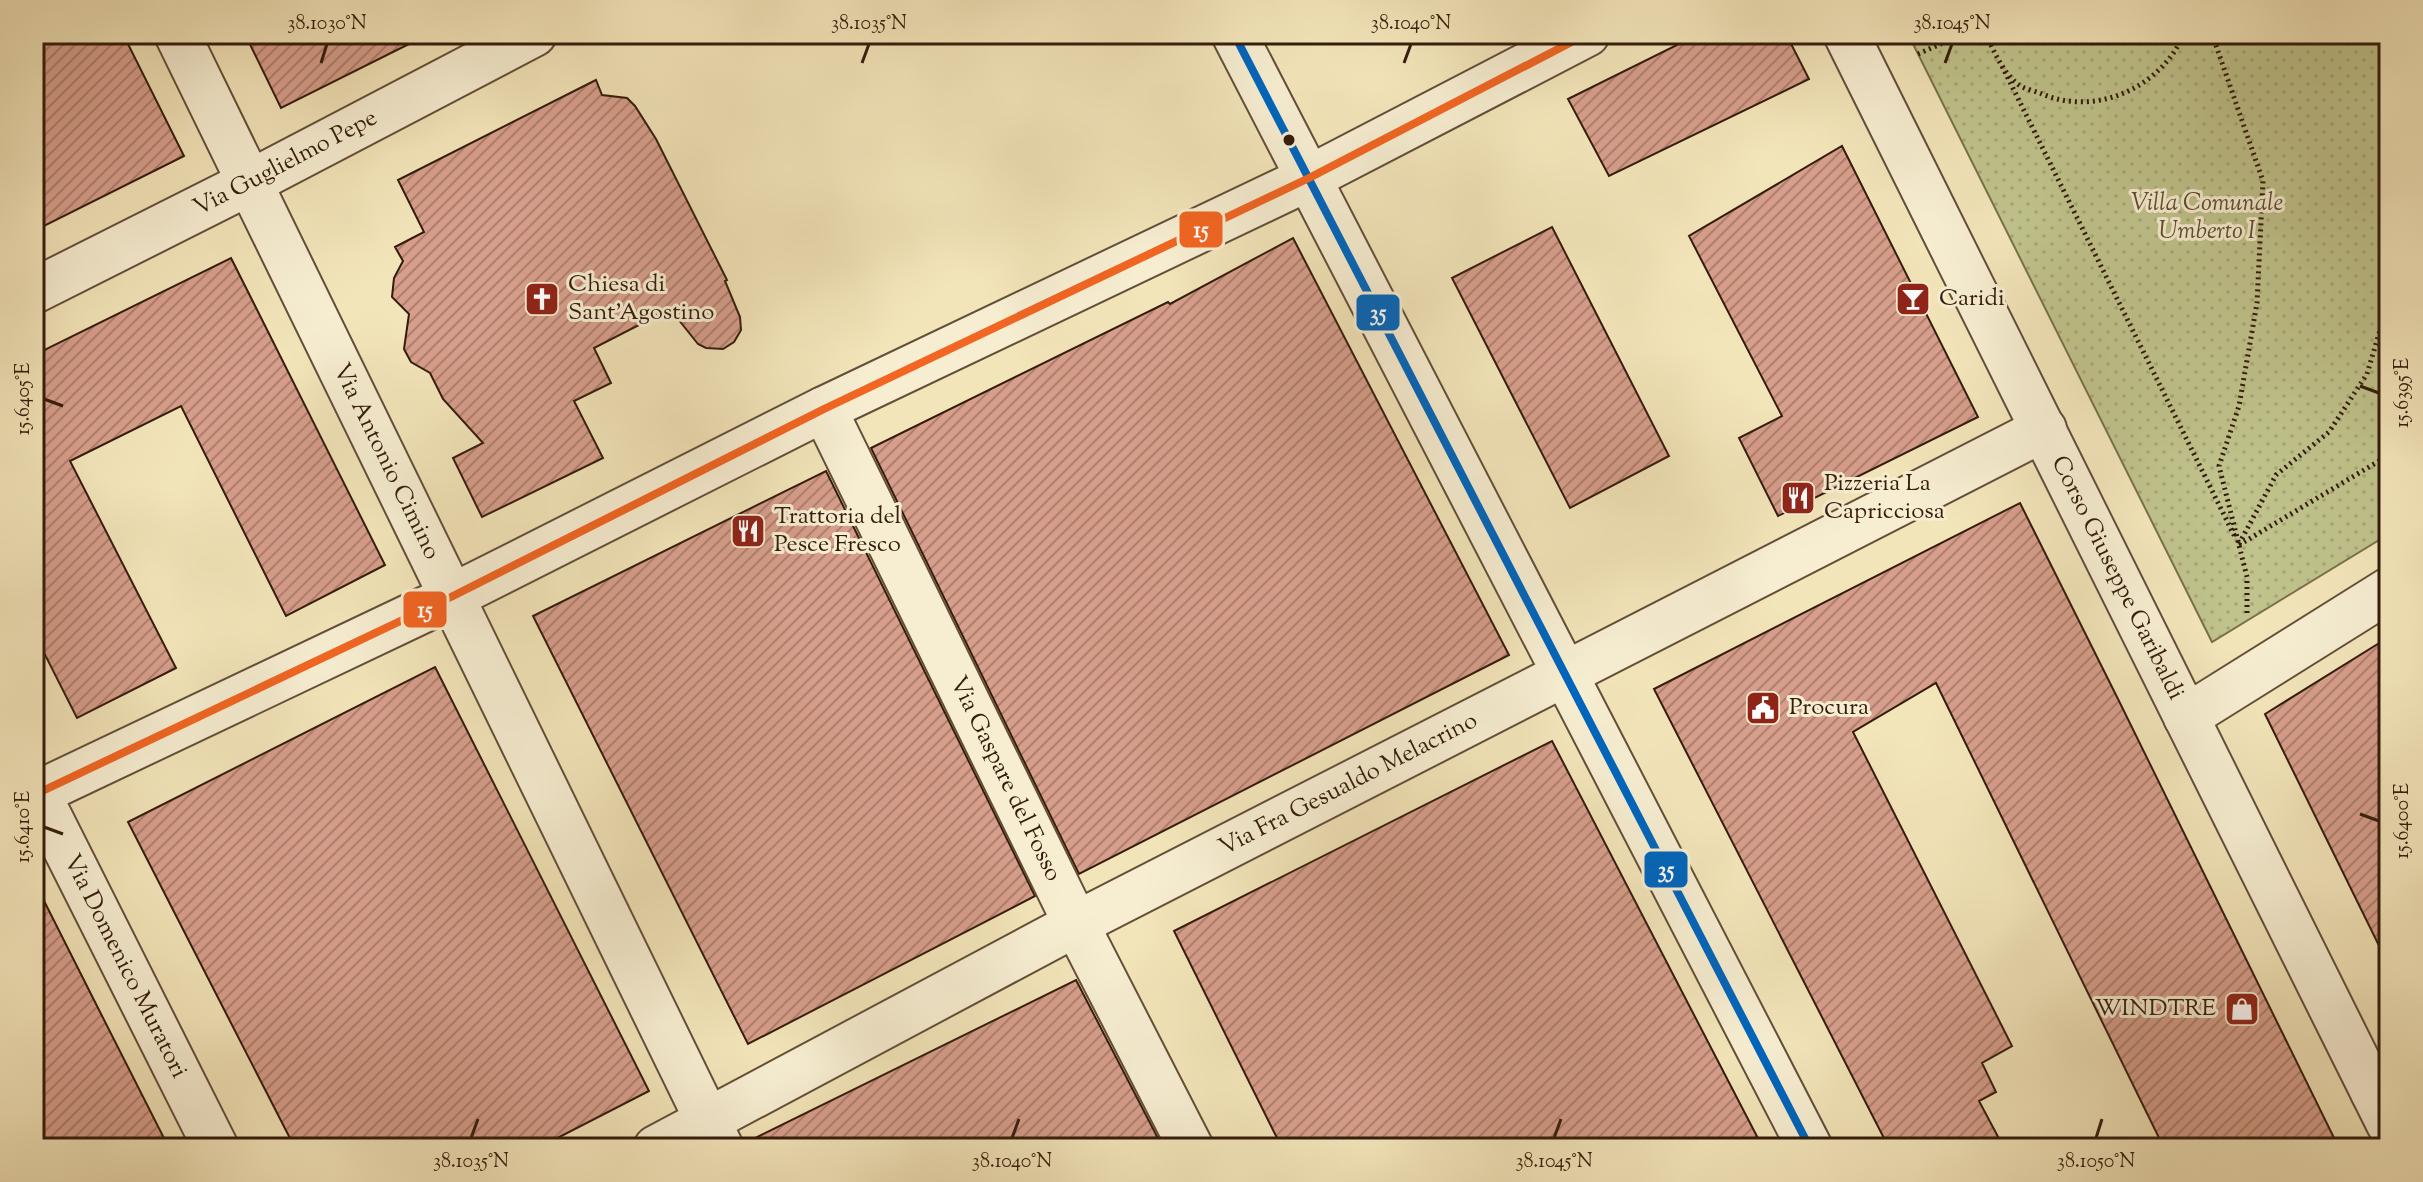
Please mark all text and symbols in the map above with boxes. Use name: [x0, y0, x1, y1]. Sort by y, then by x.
text: 38.1030°N: [287, 10, 367, 39]
text: 38.1035°N: [831, 10, 907, 39]
text: 38.1040°N: [1371, 10, 1451, 39]
text: 38.1045°N: [1913, 10, 1991, 39]
street label: Via Guglielmo Pepe: [188, 102, 384, 225]
unlabelled marker: [1281, 132, 1297, 148]
park label: Villa Comunale Umberto I: [2131, 187, 2283, 249]
line badge: 15: [1178, 210, 1224, 249]
text: 15: [1193, 216, 1209, 248]
place label: Chiesa di Sant'Agostino: [568, 268, 714, 330]
church icon: Chiesa di Sant'Agostino: [523, 280, 561, 318]
bar icon: Caridi: [1894, 280, 1932, 318]
place label: Caridi: [1939, 282, 2005, 316]
line badge: 35: [1355, 293, 1401, 332]
text: 35: [1370, 299, 1387, 331]
street label: Via Antonio Cimino: [324, 358, 448, 566]
text: 15.6395°E: [2389, 358, 2418, 428]
text: 15.6405°E: [10, 363, 39, 435]
street label: Corso Giuseppe Garibaldi: [2042, 450, 2192, 706]
place label: Pizzeria La Capricciosa: [1824, 467, 1945, 529]
restaurant icon: Pizzeria La Capricciosa: [1779, 479, 1817, 517]
place label: Trattoria del Pesce Fresco: [774, 500, 902, 562]
restaurant icon: Trattoria del Pesce Fresco: [729, 512, 767, 550]
line badge: 15: [402, 590, 448, 629]
text: 15: [417, 596, 433, 628]
street label: Via Gaspare del Fosso: [940, 671, 1070, 888]
public building icon: Procura: [1744, 689, 1782, 727]
place label: Procura: [1789, 691, 1869, 725]
street label: Via Fra Gesualdo Melacrino: [1213, 704, 1484, 865]
text: 15.6400°E: [2389, 783, 2418, 859]
text: 15.6410°E: [10, 791, 39, 863]
street label: Via Domenico Muratori: [54, 849, 195, 1084]
line badge: 35: [1643, 850, 1689, 889]
text: 35: [1658, 856, 1675, 888]
shop icon: WINDTRE: [2223, 990, 2261, 1028]
place label: WINDTRE: [2095, 992, 2216, 1026]
text: 38.1035°N: [433, 1148, 509, 1177]
text: 38.1040°N: [972, 1148, 1052, 1177]
text: 38.1045°N: [1515, 1148, 1593, 1177]
text: 38.1050°N: [2057, 1148, 2135, 1177]

